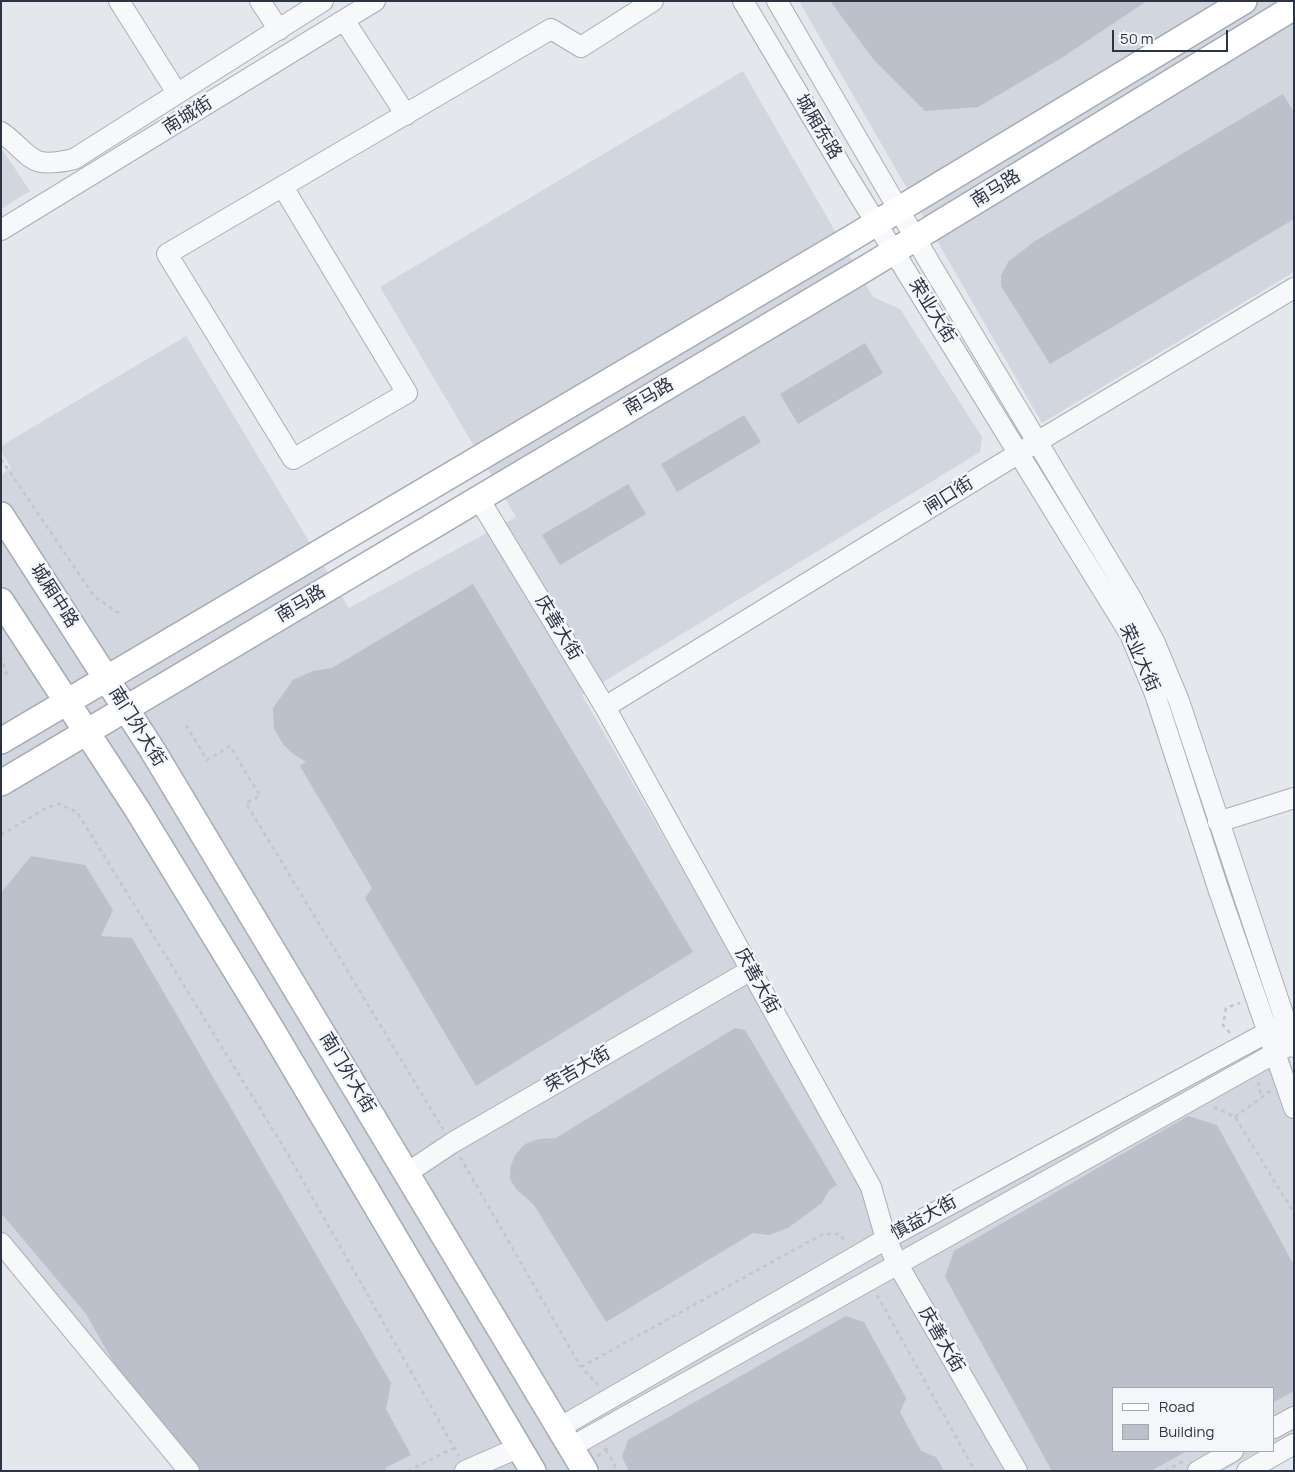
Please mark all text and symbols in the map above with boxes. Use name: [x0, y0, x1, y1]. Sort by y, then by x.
scale bar: [1115, 20, 1231, 52]
text: 50 m: [1120, 28, 1154, 49]
street label: 城厢东路: [790, 91, 846, 163]
street label: 南城街: [159, 93, 217, 139]
street label: 南马路: [967, 166, 1025, 212]
street label: 荣业大街: [904, 275, 960, 347]
street label: 南马路: [620, 374, 678, 420]
street label: 闸口街: [920, 473, 978, 519]
street label: 城厢中路: [25, 560, 83, 632]
street label: 南马路: [272, 581, 330, 627]
street label: 庆善大街: [530, 592, 586, 664]
street label: 荣业大街: [1114, 621, 1164, 695]
street label: 南门外大街: [104, 683, 170, 771]
street label: 庆善大街: [730, 944, 784, 1018]
street label: 南门外大街: [315, 1029, 379, 1117]
street label: 荣吉大街: [541, 1043, 615, 1097]
street label: 慎益大街: [887, 1191, 961, 1245]
street label: 庆善大街: [914, 1303, 968, 1377]
legend: [1112, 1387, 1275, 1452]
text: Road: [1159, 1396, 1195, 1417]
text: Building: [1159, 1421, 1214, 1442]

